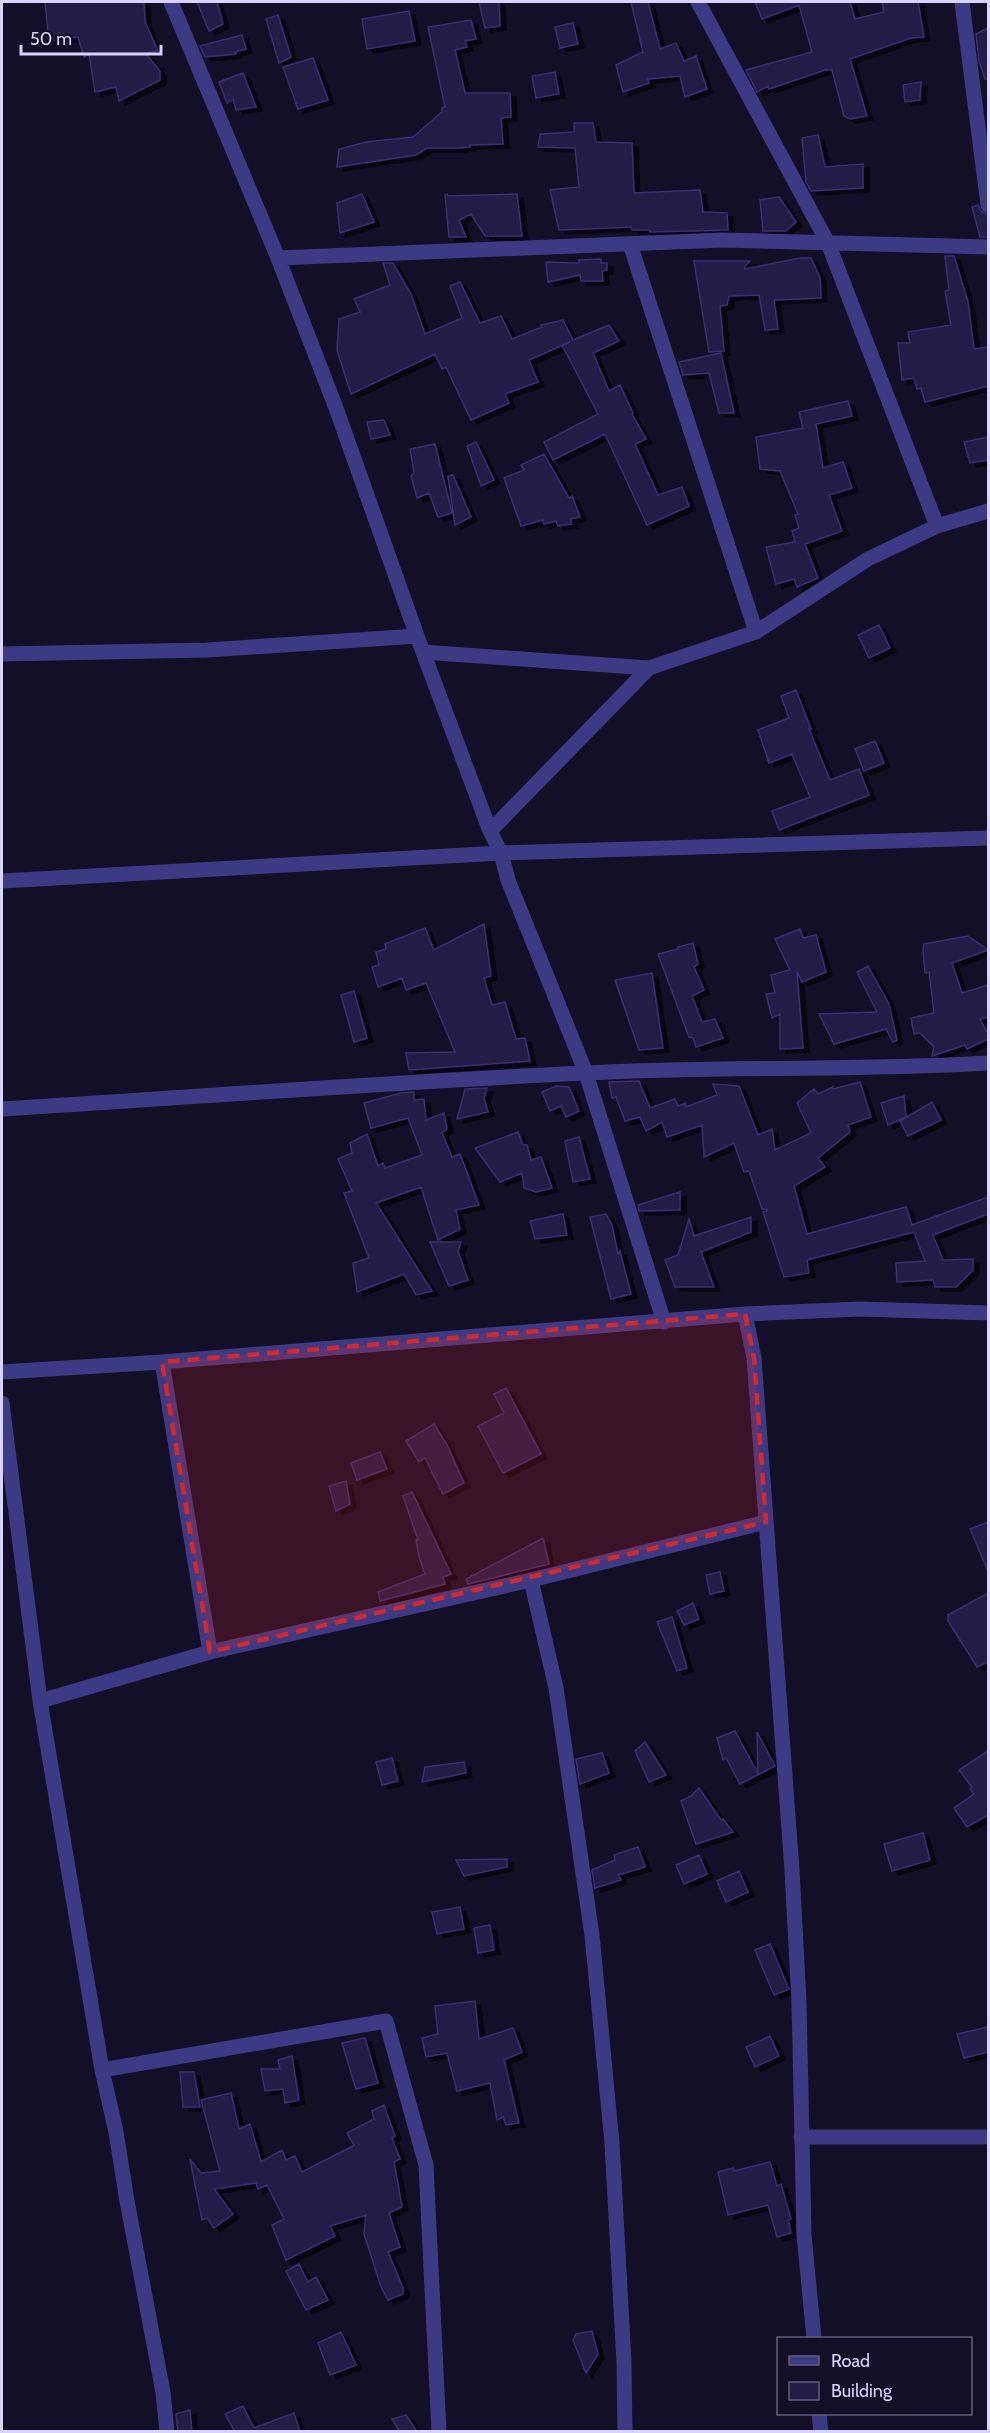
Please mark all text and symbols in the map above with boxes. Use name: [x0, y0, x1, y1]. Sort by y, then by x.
scale bar: [21, 18, 160, 56]
text: 50 m: [30, 28, 72, 50]
legend: [777, 2337, 972, 2415]
text: Road: [831, 2350, 870, 2372]
text: Building: [831, 2380, 893, 2402]

